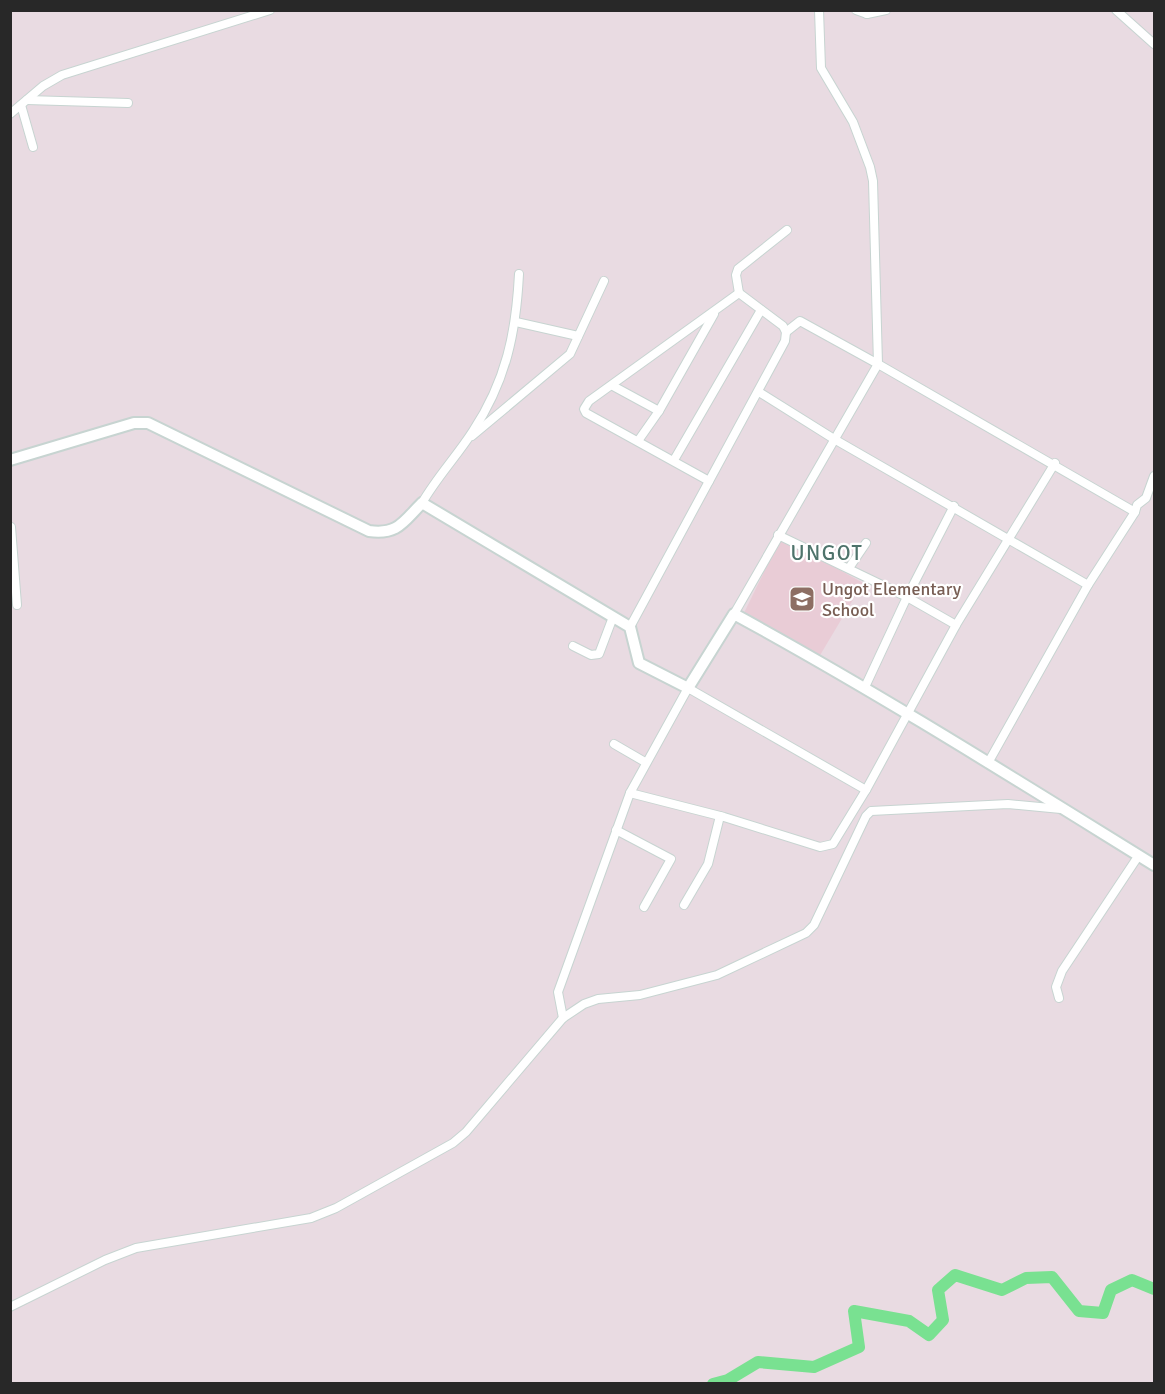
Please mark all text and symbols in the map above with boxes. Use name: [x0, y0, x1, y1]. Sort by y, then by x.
district label: UNGOT: [791, 540, 863, 566]
place label: Ungot Elementary School: [822, 578, 962, 621]
school or university icon: Ungot Elementary School: [787, 584, 817, 614]

